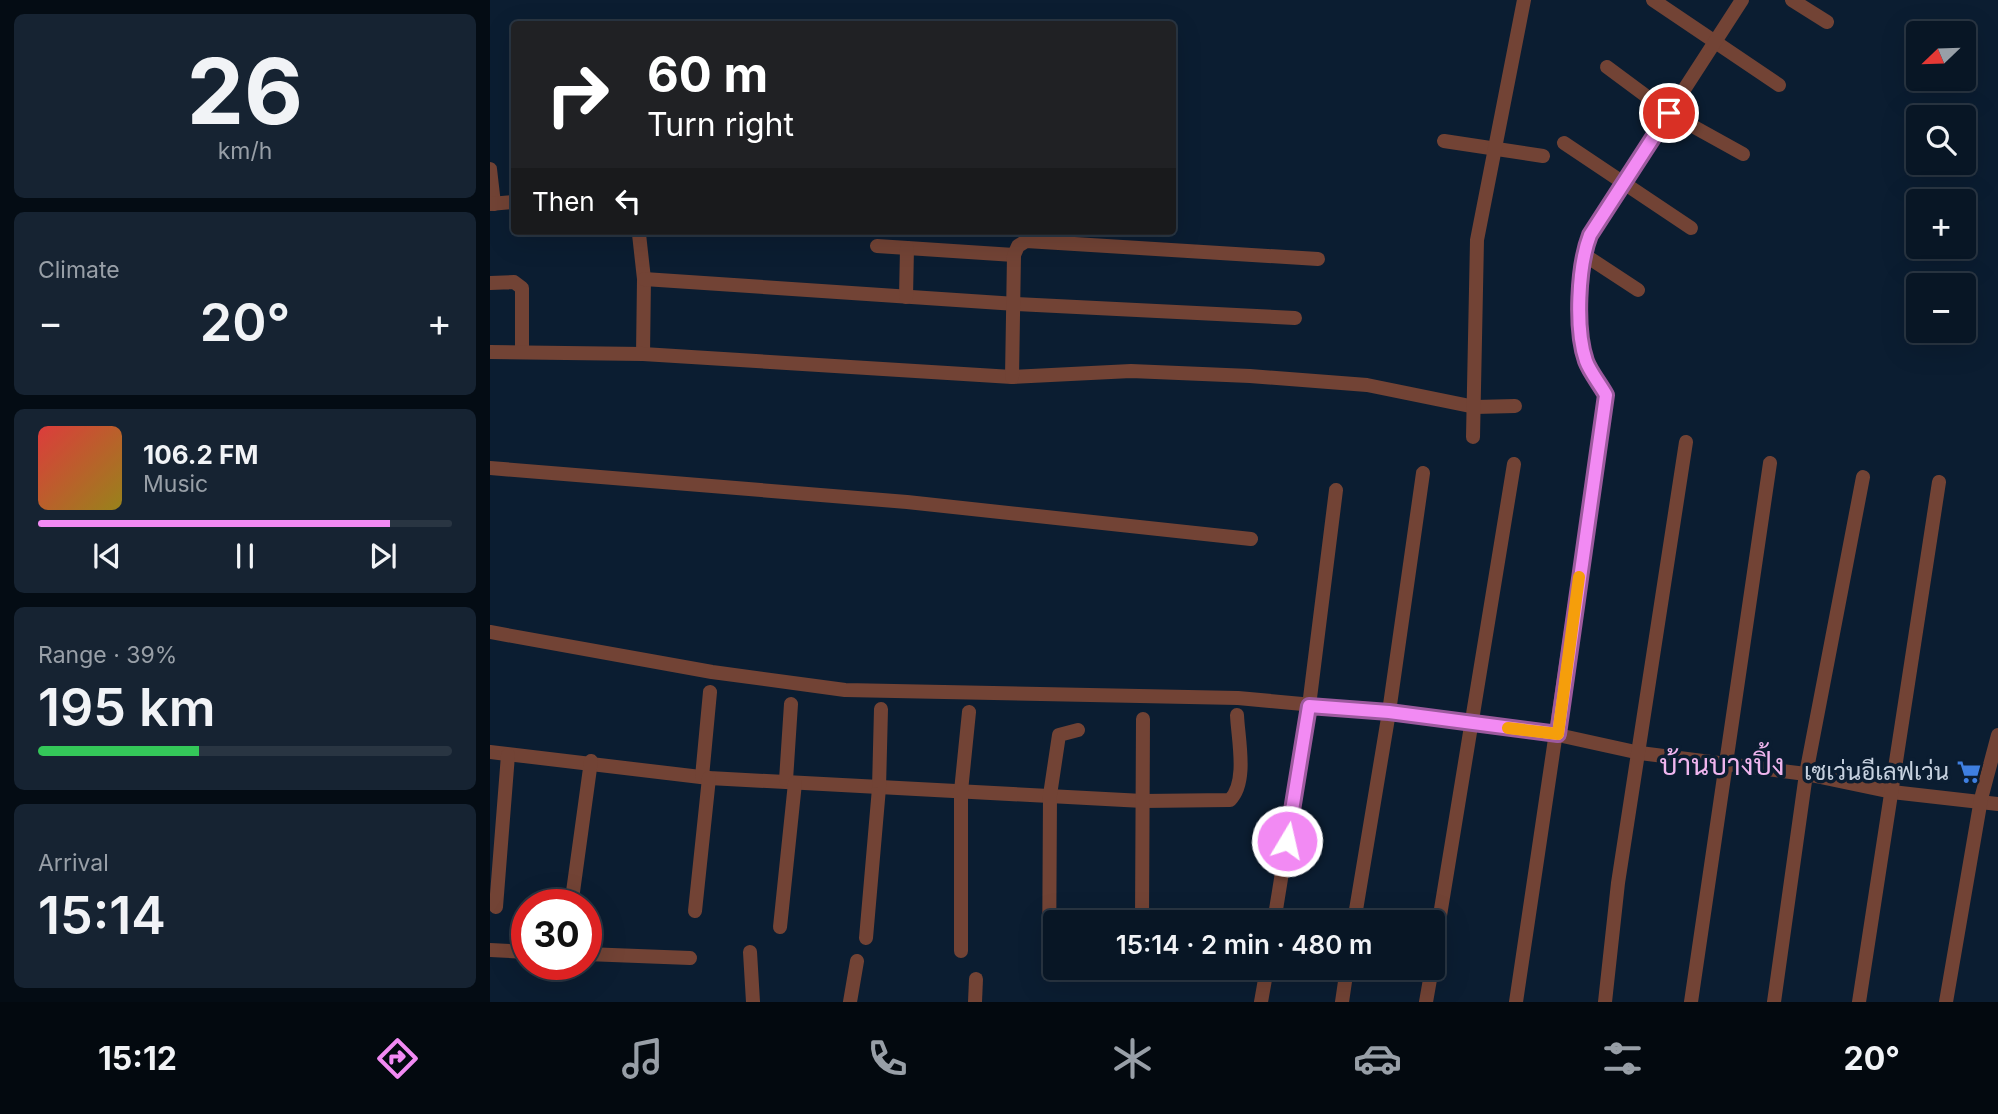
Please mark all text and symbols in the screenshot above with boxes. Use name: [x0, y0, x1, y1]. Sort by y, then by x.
north arrow: [1906, 21, 1976, 91]
map controls: [1906, 21, 1976, 343]
text: 26: [187, 36, 303, 146]
text: 60 m: [647, 45, 768, 104]
icon: right: [532, 49, 623, 140]
pin: [1639, 83, 1699, 143]
icon: arrive: [1650, 94, 1688, 132]
text: Turn right: [647, 105, 794, 144]
button: search: [1906, 105, 1976, 175]
text: km/h: [218, 137, 272, 165]
icon: left: [609, 182, 647, 220]
text: Then: [532, 186, 595, 217]
button: +: [1906, 189, 1976, 259]
text: Climate: [38, 256, 120, 284]
button: −: [1906, 273, 1976, 343]
text: 20°: [200, 291, 290, 354]
text: −: [38, 299, 63, 345]
text: +: [427, 299, 452, 345]
text: 106.2 FM: [143, 439, 259, 470]
text: Music: [143, 470, 208, 498]
icon: previous: [88, 537, 126, 575]
icon: pause: [226, 537, 264, 575]
icon: next: [364, 537, 402, 575]
text: Range · 39%: [38, 641, 177, 669]
text: 195 km: [38, 676, 215, 739]
district label: บ้านบางปิ้ง: [1660, 742, 1784, 782]
place label: เซเว่นอีเลฟเว่น: [1804, 757, 1949, 786]
supermarket icon: เซเว่นอีเลฟเว่น: [1955, 758, 1983, 786]
position arrow: [1250, 804, 1324, 878]
text: Arrival: [38, 849, 109, 877]
text: 15:14: [38, 884, 166, 947]
speed limit sign: 30: [511, 889, 602, 980]
text: 15:14 · 2 min · 480 m: [1116, 929, 1372, 960]
icon: directions: [373, 1034, 422, 1083]
icon: music: [618, 1034, 667, 1083]
icon: phone: [863, 1034, 912, 1083]
icon: climate: [1108, 1034, 1157, 1083]
icon: car: [1353, 1034, 1402, 1083]
icon: filters: [1598, 1034, 1647, 1083]
text: 15:12: [98, 1039, 177, 1078]
text: 20°: [1843, 1039, 1900, 1078]

